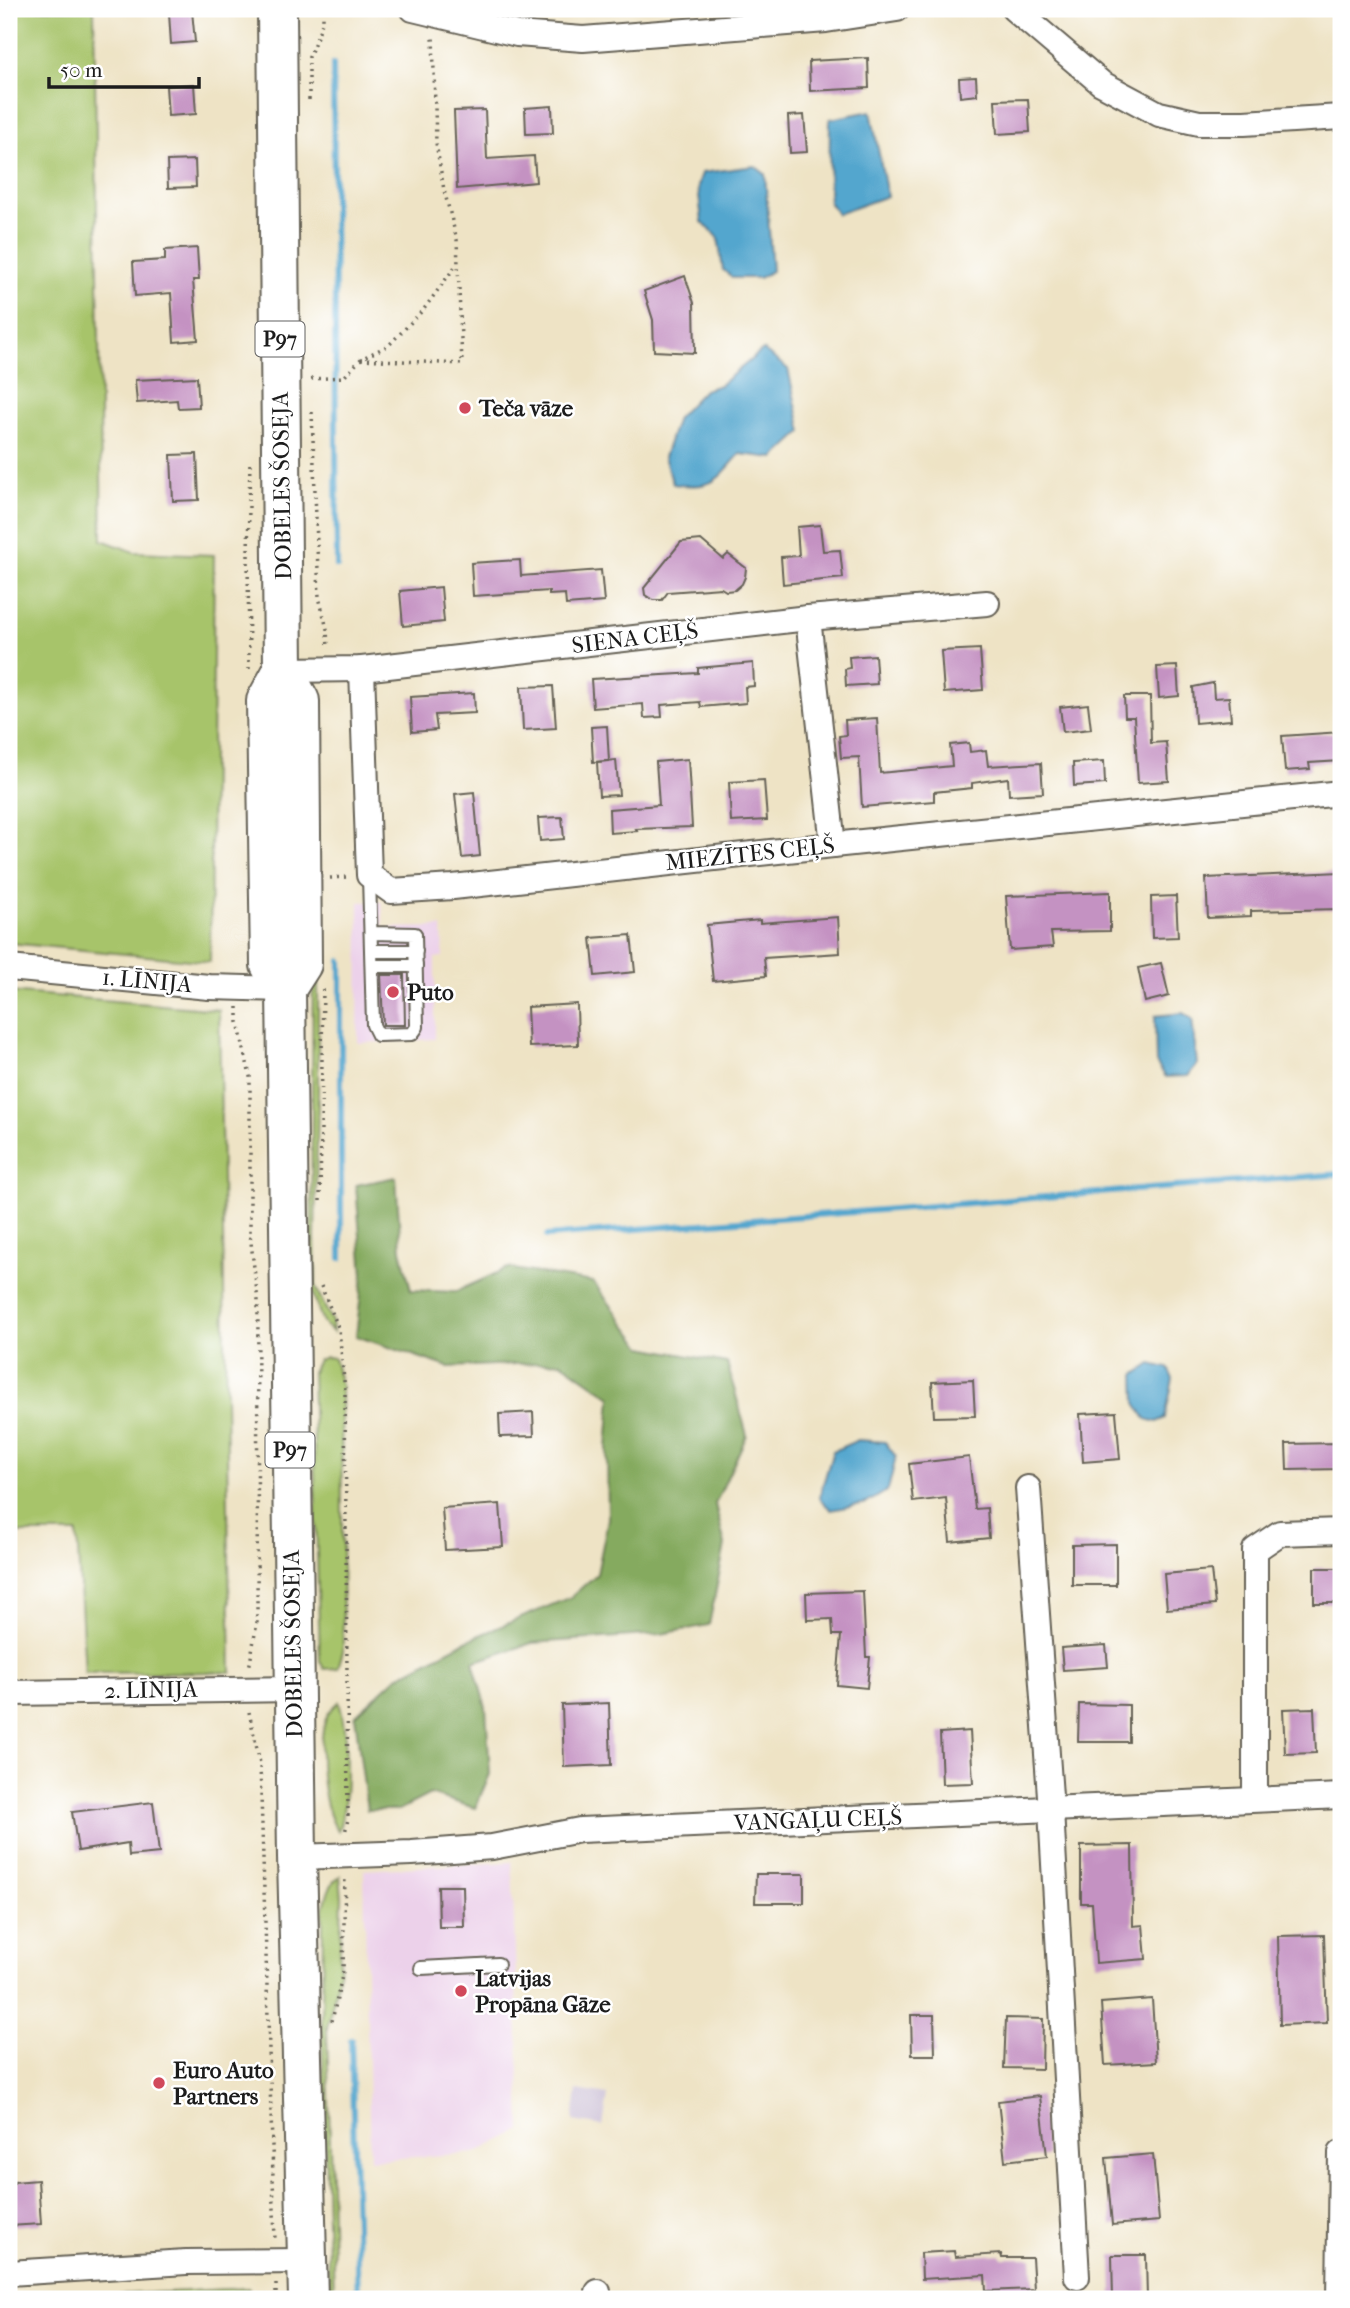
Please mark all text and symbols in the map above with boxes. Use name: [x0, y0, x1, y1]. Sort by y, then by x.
scale bar: [49, 46, 200, 90]
text: 50 m: [60, 58, 103, 82]
road number: P97: [256, 322, 304, 356]
street label: DOBELES ŠOSEJA: [267, 390, 297, 580]
place label: Teča vāze: [478, 395, 574, 422]
marker: Teča vāze: [457, 400, 473, 416]
street label: SIENA CEĻŠ: [570, 617, 700, 659]
street label: MIEZĪTES CEĻŠ: [664, 832, 836, 876]
street label: 1. LĪNIJA: [101, 964, 194, 998]
place label: Puto: [407, 979, 454, 1006]
marker: Puto: [385, 984, 401, 1000]
road number: P97: [266, 1432, 314, 1468]
street label: DOBELES ŠOSEJA: [278, 1548, 308, 1738]
street label: 2. LĪNIJA: [104, 1676, 199, 1704]
street label: VANGAĻU CEĻŠ: [732, 1804, 903, 1836]
place label: Latvijas Propāna Gāze: [475, 1965, 611, 2018]
marker: Latvijas Propāna Gāze: [453, 1983, 469, 1999]
place label: Euro Auto Partners: [173, 2057, 274, 2110]
marker: Euro Auto Partners: [151, 2075, 167, 2091]

